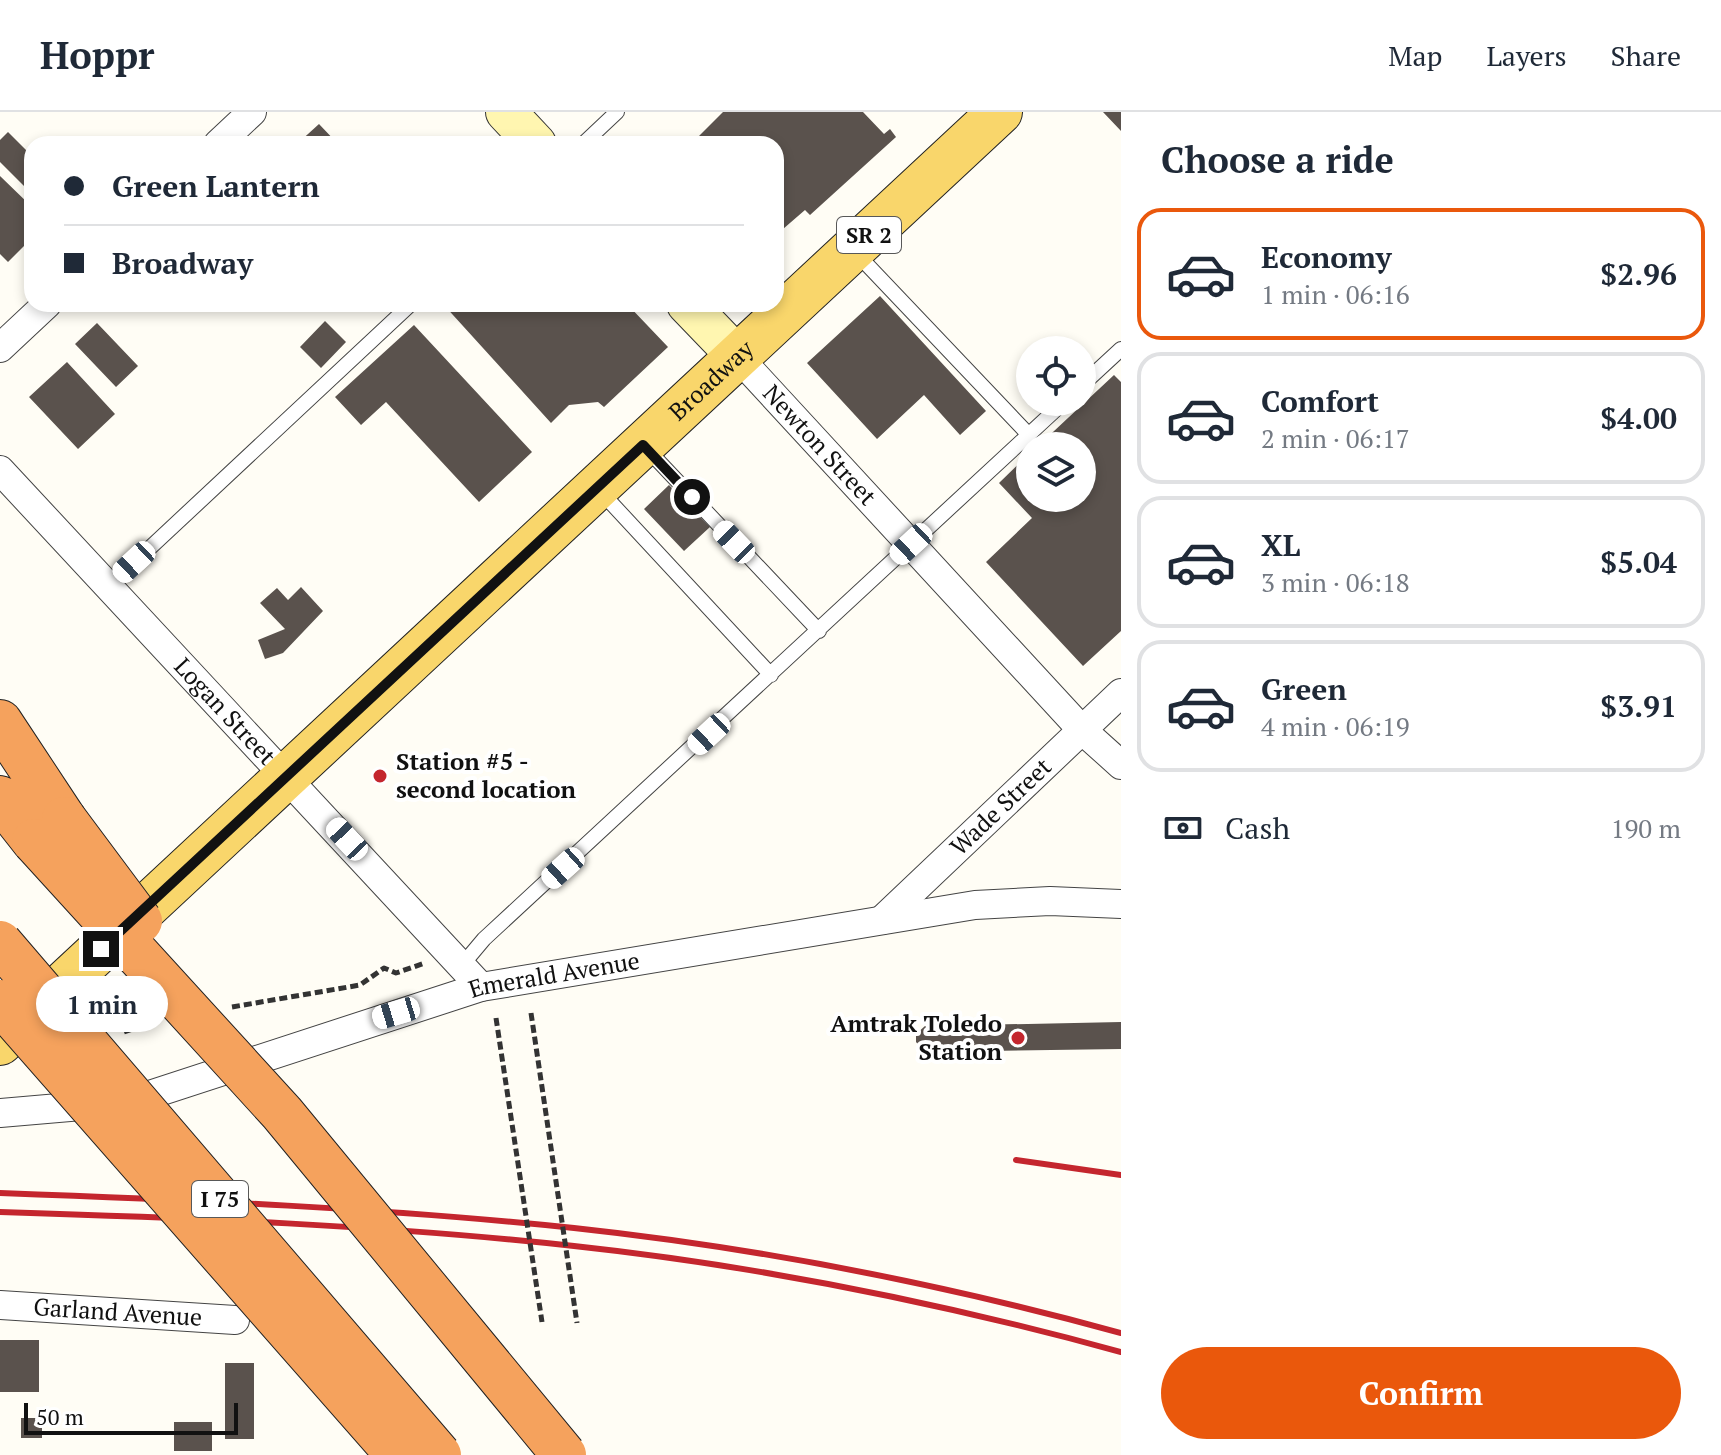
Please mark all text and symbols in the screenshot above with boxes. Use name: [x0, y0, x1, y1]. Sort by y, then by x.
text: Hoppr: [40, 30, 154, 80]
text: Map: [1388, 37, 1442, 74]
text: Layers: [1486, 37, 1567, 74]
text: Share: [1611, 37, 1681, 74]
text: Choose a ride: [1161, 136, 1394, 183]
text: Green Lantern: [112, 166, 320, 206]
road number: SR 2: [837, 217, 901, 253]
text: Economy: [1261, 237, 1392, 277]
icon: car: [1165, 238, 1237, 310]
text: Broadway: [112, 243, 253, 283]
text: $2.96: [1600, 254, 1677, 294]
text: 1 min · 06:16: [1261, 277, 1410, 311]
street label: Broadway: [662, 332, 760, 427]
map controls: [1016, 336, 1096, 512]
button: locate: [1016, 336, 1096, 416]
street label: Newton Street: [756, 377, 884, 512]
text: Comfort: [1261, 381, 1379, 421]
icon: car: [1165, 382, 1237, 454]
text: $4.00: [1600, 398, 1677, 438]
text: 2 min · 06:17: [1261, 421, 1410, 455]
button: layers: [1016, 432, 1096, 512]
route start: [674, 479, 710, 515]
car: [709, 516, 759, 568]
car: [885, 519, 937, 569]
text: XL: [1261, 525, 1300, 565]
icon: car: [1165, 526, 1237, 598]
car: [108, 537, 160, 587]
text: $5.04: [1600, 542, 1677, 582]
text: 3 min · 06:18: [1261, 565, 1410, 599]
street label: Logan Street: [168, 650, 283, 771]
text: Green: [1261, 669, 1347, 709]
icon: car: [1165, 670, 1237, 742]
text: $3.91: [1600, 686, 1677, 726]
car: [683, 709, 735, 759]
text: 4 min · 06:19: [1261, 709, 1410, 743]
place label: Station #5 - second location: [396, 745, 577, 805]
street label: Wade Street: [943, 750, 1058, 862]
marker: Station #5 - second location: [371, 767, 389, 785]
icon: cash: [1161, 806, 1205, 850]
text: Cash: [1225, 808, 1290, 848]
text: 190 m: [1611, 811, 1681, 845]
car: [322, 813, 372, 865]
car: [537, 843, 589, 893]
route end: [83, 931, 119, 967]
street label: Emerald Avenue: [464, 944, 642, 1005]
callout: 1 min: [35, 977, 167, 1033]
text: 1 min: [66, 987, 138, 1021]
car: [370, 995, 422, 1031]
place label: Amtrak Toledo Station: [830, 1007, 1003, 1067]
marker: Amtrak Toledo Station: [1009, 1029, 1027, 1047]
road number: I 75: [192, 1181, 248, 1217]
street label: Garland Avenue: [33, 1290, 203, 1333]
button: Confirm: [1161, 1347, 1681, 1439]
scale bar: [24, 1399, 238, 1435]
text: 50 m: [36, 1402, 84, 1431]

